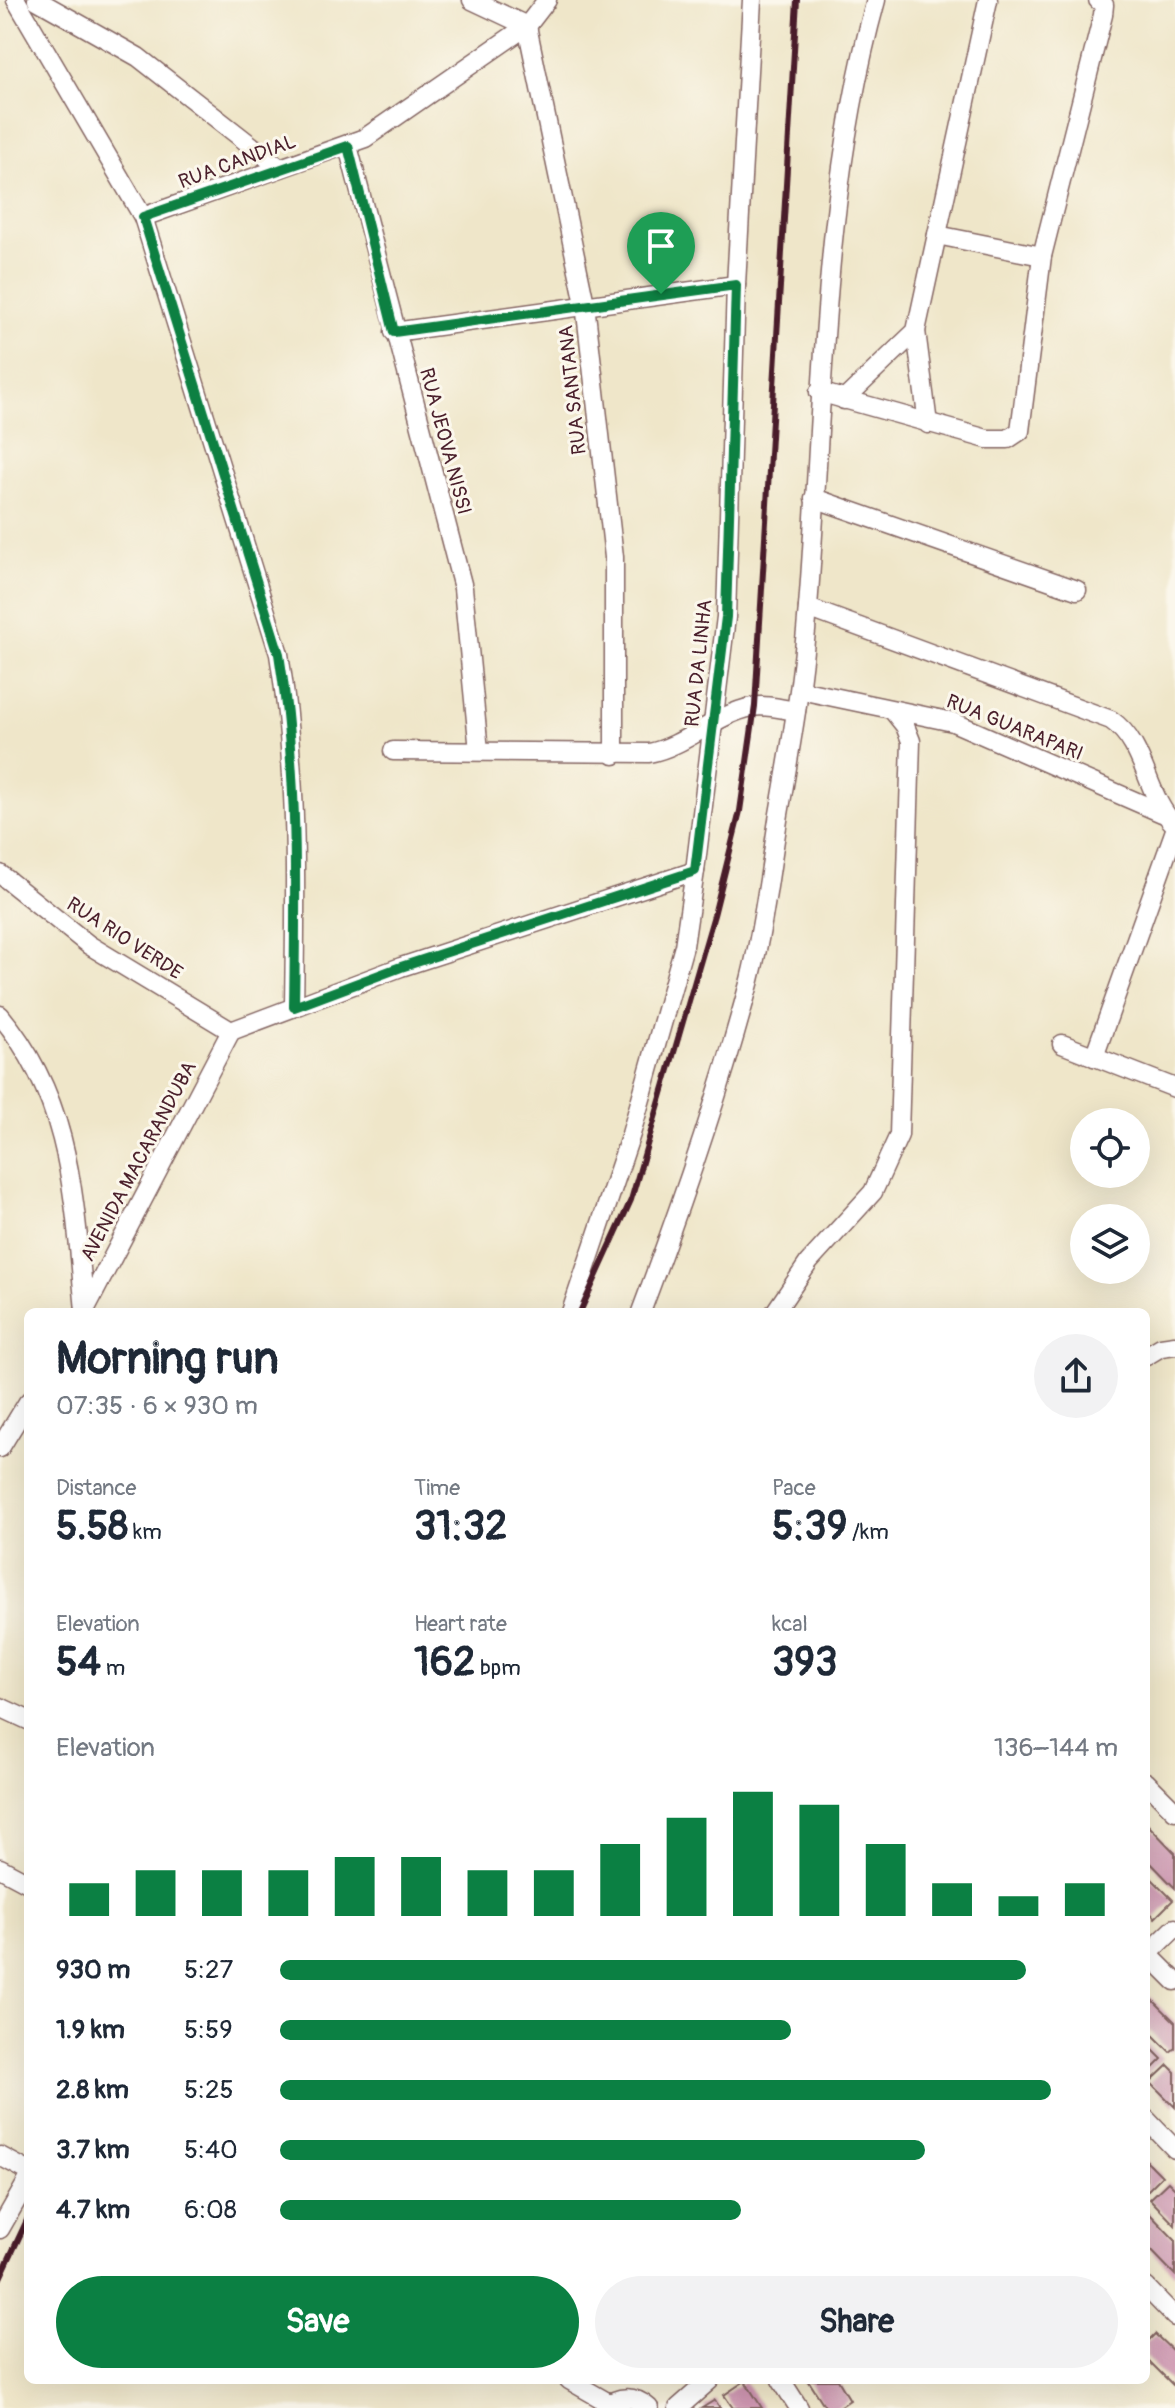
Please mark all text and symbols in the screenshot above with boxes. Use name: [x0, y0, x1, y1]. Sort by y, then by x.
street label: RUA CANDIAL: [175, 129, 299, 194]
pin: [627, 212, 695, 294]
icon: arrive: [639, 224, 683, 268]
street label: RUA SANTANA: [553, 324, 592, 456]
street label: RUA JEOVA NISSI: [414, 365, 477, 517]
street label: RUA DA LINHA: [679, 598, 718, 728]
street label: RUA GUARAPARI: [943, 689, 1087, 766]
street label: RUA RIO VERDE: [62, 892, 187, 985]
street label: AVENIDA MACARANDUBA: [75, 1057, 202, 1266]
map controls: [1070, 1108, 1150, 1284]
button: locate: [1070, 1108, 1150, 1188]
button: layers: [1070, 1204, 1150, 1284]
text: Morning run: [56, 1332, 279, 1387]
button: share: [1034, 1334, 1118, 1418]
text: 07:35 · 6 × 930 m: [56, 1390, 258, 1422]
text: Distance: [56, 1474, 136, 1502]
text: Time: [414, 1474, 460, 1502]
text: Pace: [772, 1474, 816, 1502]
text: 5.58: [56, 1502, 128, 1551]
text: 31:32: [414, 1502, 507, 1551]
text: 5:39: [772, 1502, 847, 1551]
text: km: [128, 1518, 162, 1546]
text: /km: [847, 1518, 889, 1546]
text: Elevation: [56, 1610, 140, 1638]
text: Heart rate: [414, 1610, 507, 1638]
text: kcal: [772, 1610, 808, 1638]
text: 54: [56, 1638, 101, 1687]
text: 162: [414, 1638, 475, 1687]
text: 393: [772, 1638, 837, 1687]
text: m: [101, 1654, 125, 1682]
text: bpm: [475, 1654, 521, 1682]
text: Elevation: [56, 1732, 155, 1764]
text: 136–144 m: [994, 1732, 1118, 1764]
text: 930 m: [56, 1954, 130, 1986]
text: 5:27: [184, 1954, 233, 1986]
text: 1.9 km: [56, 2014, 125, 2046]
text: 5:59: [184, 2014, 233, 2046]
text: 2.8 km: [56, 2074, 129, 2106]
text: 5:25: [184, 2074, 234, 2106]
text: 3.7 km: [56, 2134, 130, 2166]
text: 5:40: [184, 2134, 238, 2166]
text: 4.7 km: [56, 2194, 130, 2226]
text: 6:08: [184, 2194, 237, 2226]
button: Save: [56, 2276, 579, 2368]
button: Share: [595, 2276, 1118, 2368]

